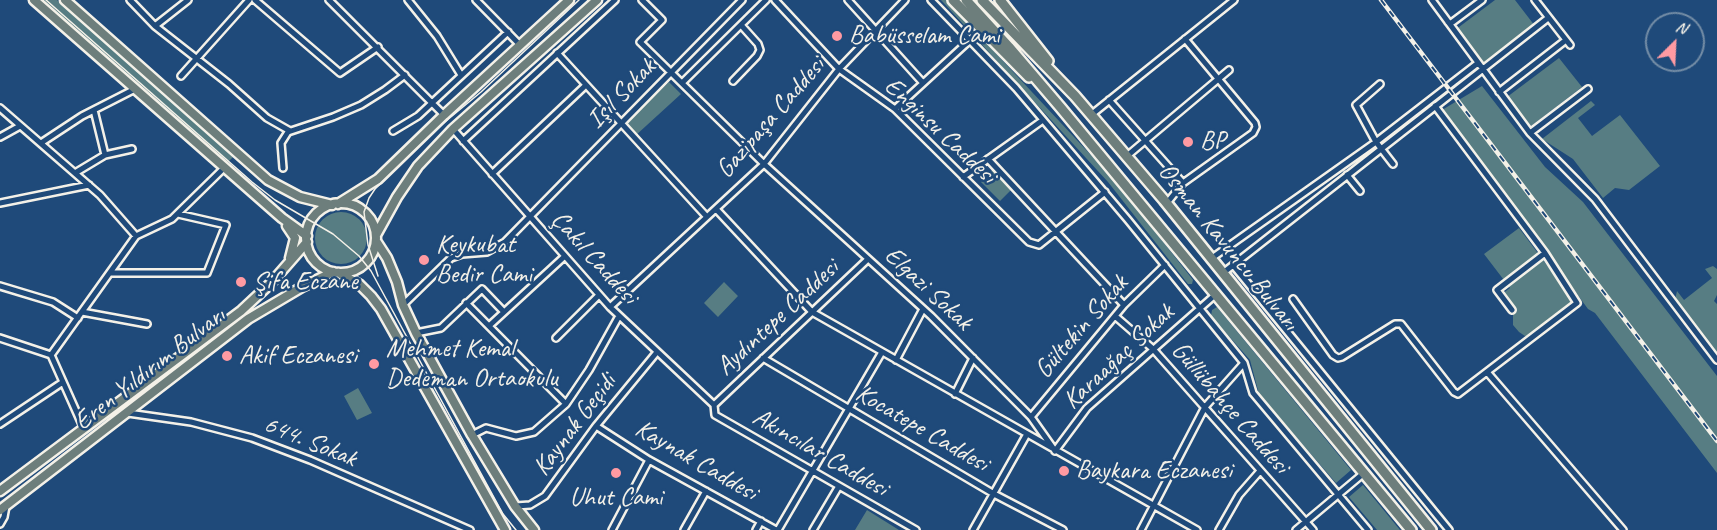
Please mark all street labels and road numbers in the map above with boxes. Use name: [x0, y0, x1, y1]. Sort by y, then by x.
street label: Gazipaşa Caddesi: [710, 51, 832, 185]
street label: Işıl Sokak: [581, 52, 663, 136]
street label: Enginsu Caddesi: [877, 71, 1003, 191]
street label: Osman Kavuncu Bulvarı: [1151, 157, 1305, 337]
street label: Çakıl Caddesi: [544, 205, 644, 311]
street label: Elgazi Sokak: [877, 240, 979, 338]
street label: Aydıntepe Caddesi: [710, 253, 846, 383]
street label: Gültekin Sokak: [1029, 269, 1135, 385]
street label: Karaağaç Sokak: [1057, 298, 1181, 416]
street label: Eren Yıldırım Bulvarı: [68, 300, 232, 438]
street label: Güllübahçe Caddesi: [1164, 335, 1296, 481]
street label: Kaynak Geçidi: [526, 368, 624, 482]
street label: Kocatepe Caddesi: [850, 378, 994, 480]
street label: Akıncılar Caddesi: [747, 402, 893, 504]
street label: 644. Sokak: [259, 409, 361, 475]
street label: Kaynak Caddesi: [629, 414, 763, 508]

